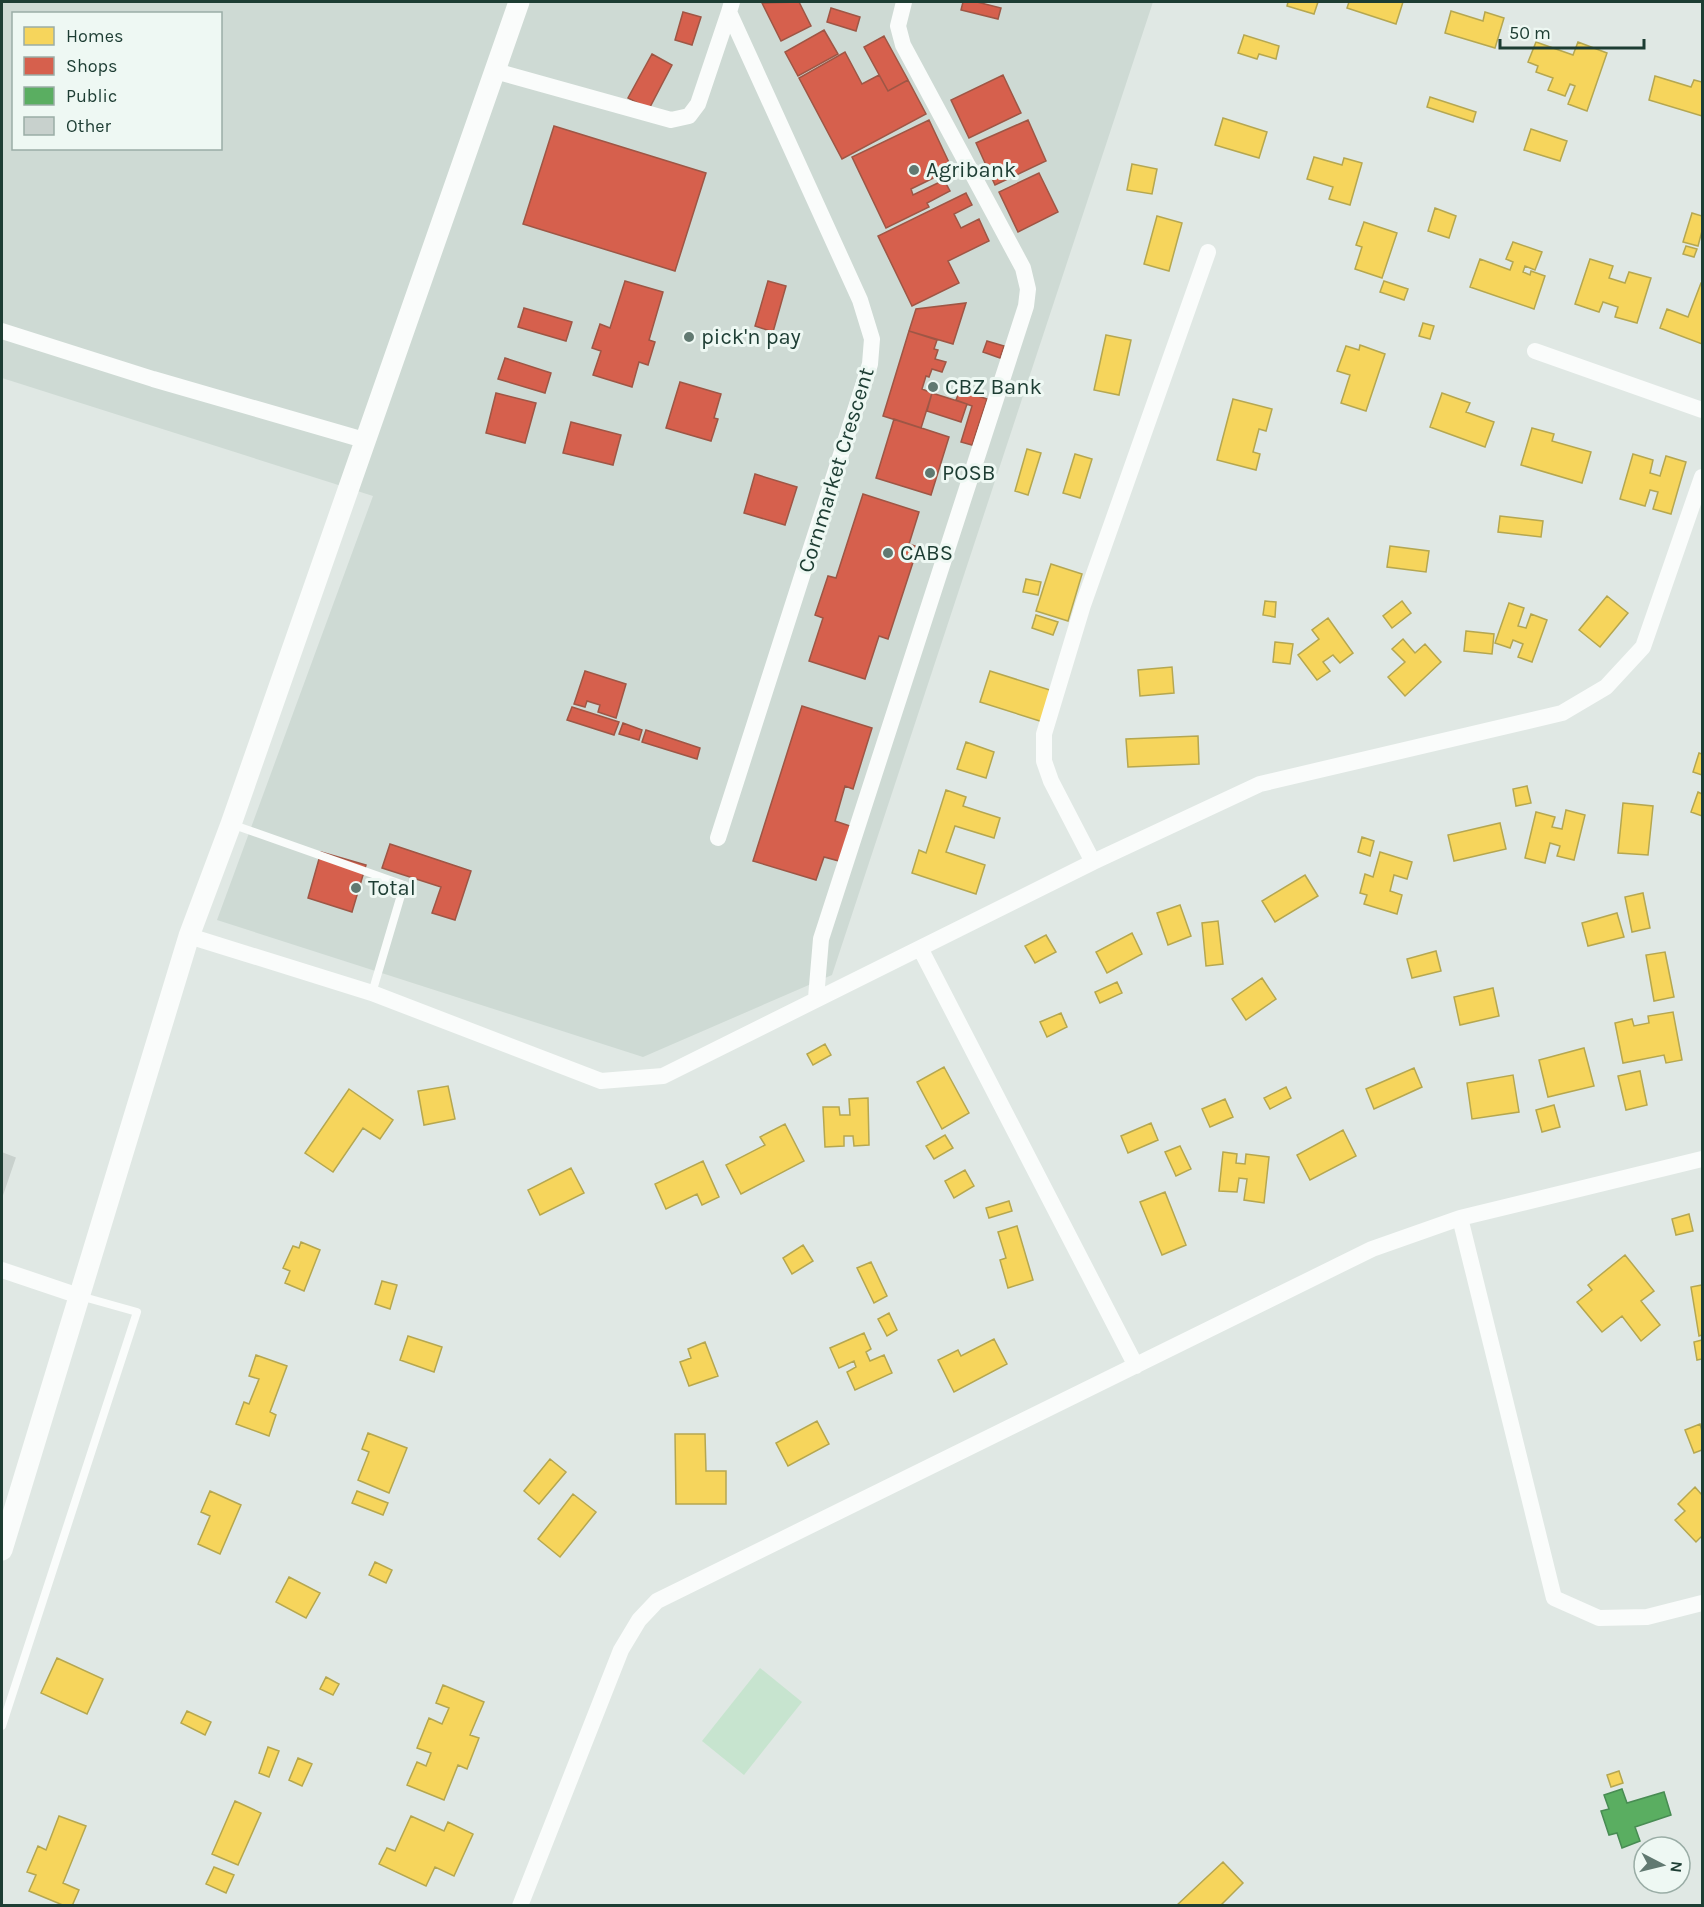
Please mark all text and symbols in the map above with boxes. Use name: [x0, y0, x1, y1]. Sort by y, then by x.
legend: [12, 12, 222, 150]
scale bar: [1500, 12, 1644, 50]
text: 50 m: [1509, 22, 1551, 44]
text: Homes: [66, 25, 123, 47]
text: Shops: [66, 55, 118, 77]
text: Public: [66, 85, 117, 107]
text: Other: [66, 115, 111, 137]
place label: Agribank: [926, 157, 1016, 183]
marker: Agribank: [907, 163, 921, 177]
place label: pick'n pay: [701, 324, 801, 350]
marker: pick'n pay: [682, 330, 696, 344]
street label: Cornmarket Crescent: [792, 364, 880, 576]
place label: CBZ Bank: [945, 374, 1042, 400]
marker: CBZ Bank: [926, 380, 940, 394]
place label: POSB: [942, 460, 995, 486]
marker: POSB: [923, 466, 937, 480]
place label: CABS: [900, 540, 953, 566]
marker: CABS: [881, 546, 895, 560]
place label: Total: [368, 875, 416, 901]
marker: Total: [349, 881, 363, 895]
north arrow: [1632, 1835, 1692, 1895]
text: N: [1666, 1860, 1687, 1874]

